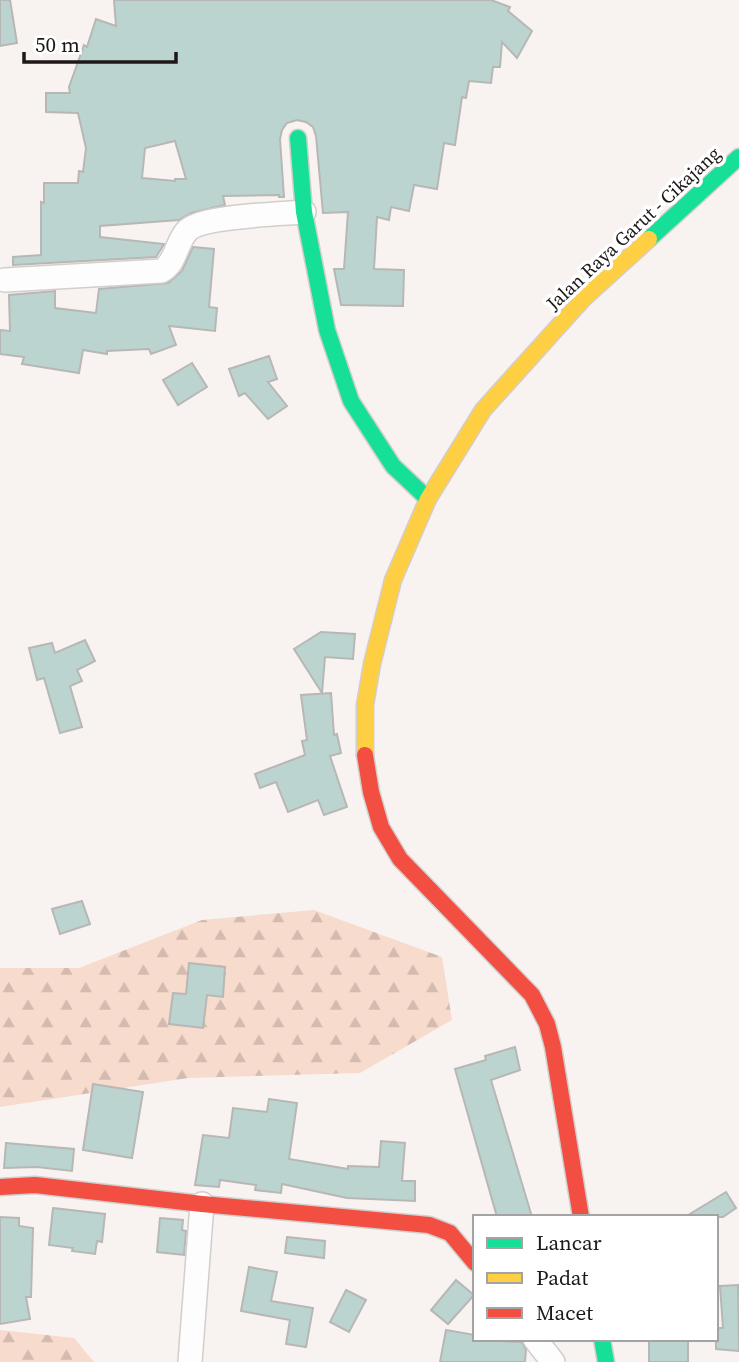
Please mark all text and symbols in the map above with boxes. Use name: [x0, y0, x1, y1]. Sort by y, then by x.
scale bar: [24, 21, 177, 65]
text: 50 m: [35, 30, 80, 59]
street label: Jalan Raya Garut - Cikajang: [540, 140, 726, 316]
legend: [473, 1215, 718, 1341]
text: Lancar: [536, 1228, 602, 1257]
text: Padat: [536, 1263, 588, 1292]
text: Macet: [536, 1298, 593, 1327]

